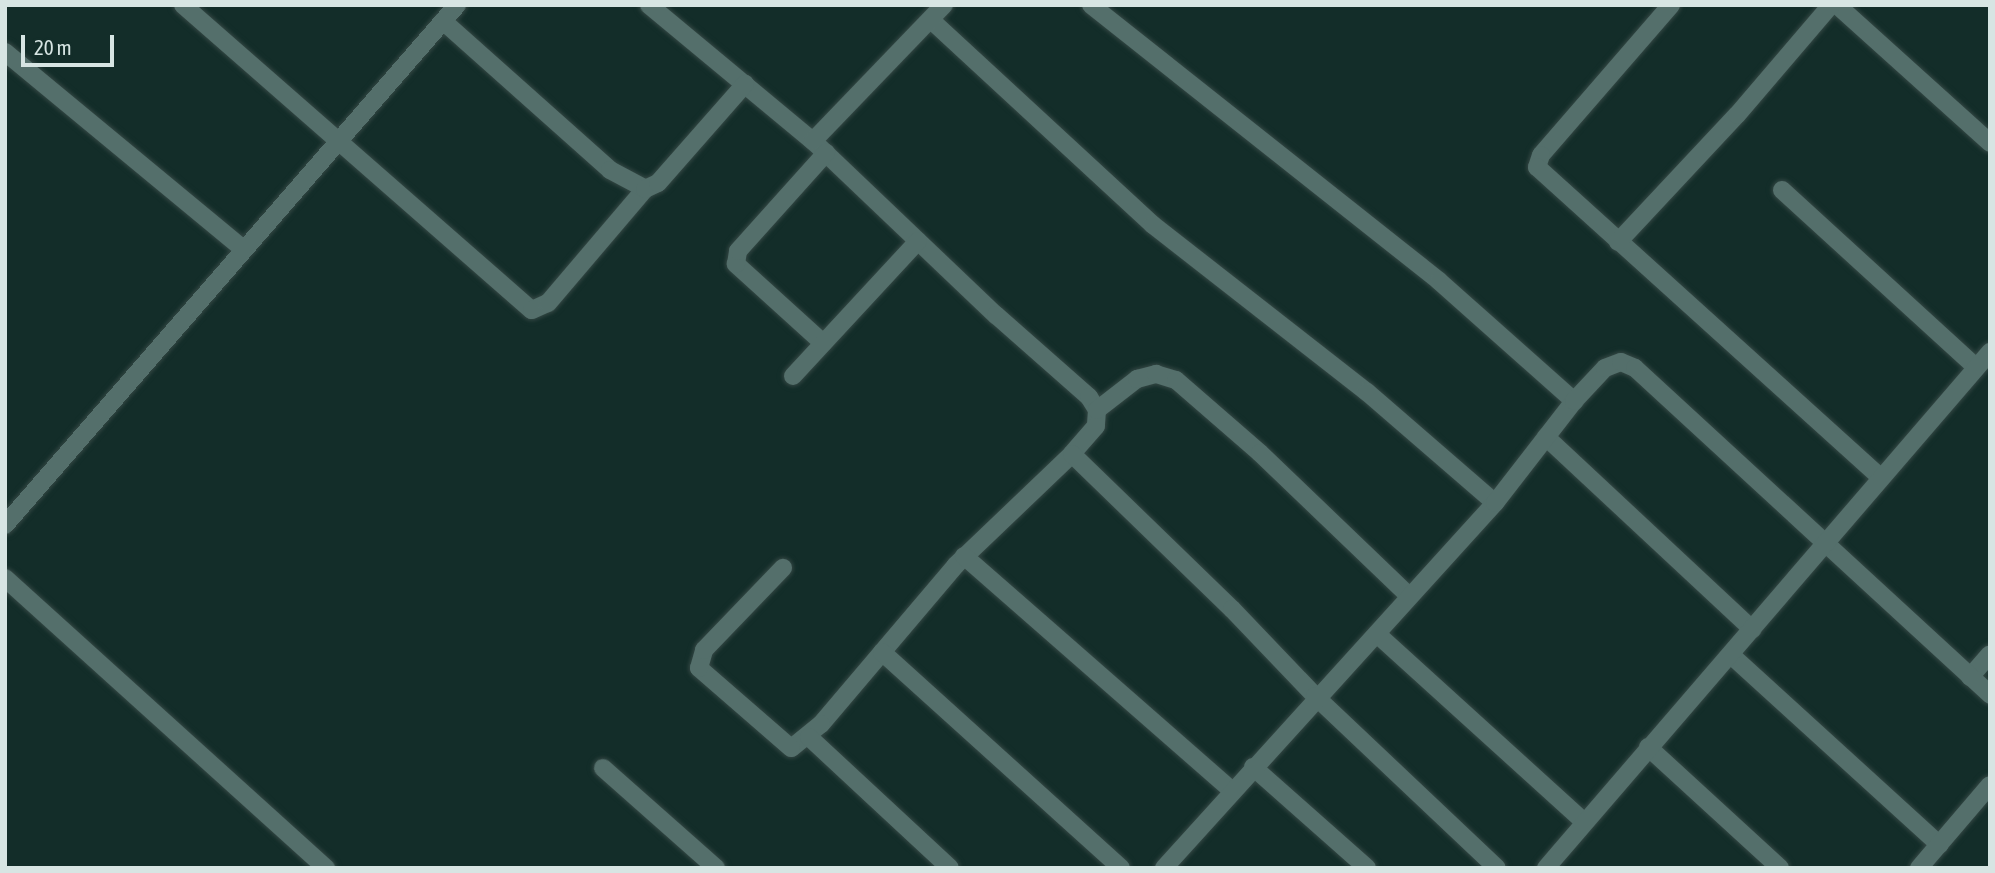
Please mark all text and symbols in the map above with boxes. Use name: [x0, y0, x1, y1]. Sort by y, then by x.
scale bar: [24, 21, 117, 65]
text: 20 m: [34, 35, 72, 59]

